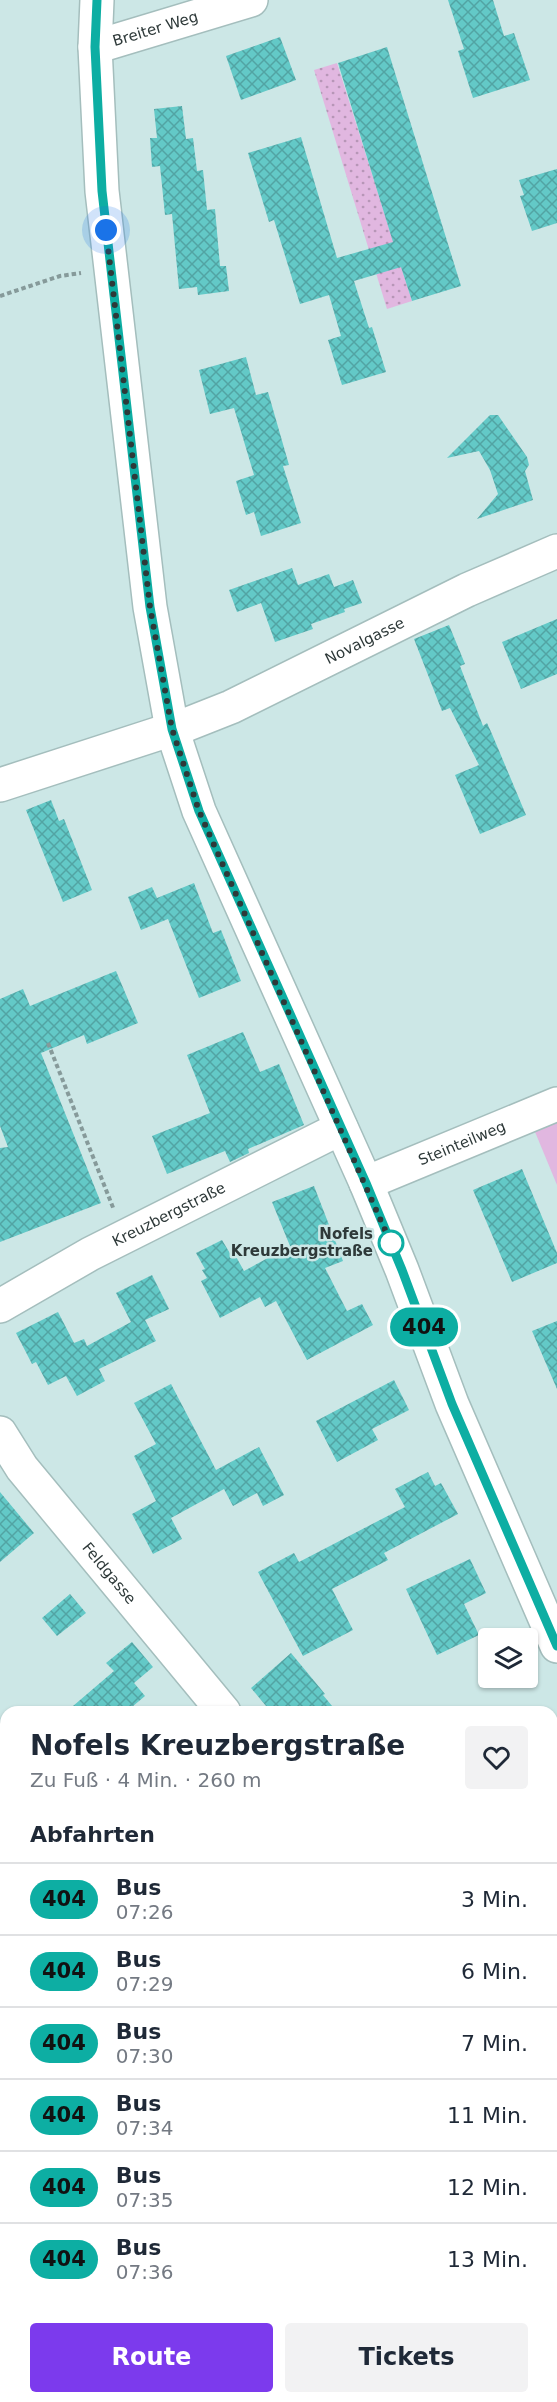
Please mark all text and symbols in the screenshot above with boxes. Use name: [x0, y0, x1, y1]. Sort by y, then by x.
street label: Breiter Weg: [110, 7, 200, 50]
your location: [91, 215, 121, 245]
street label: Novalgasse: [322, 614, 407, 668]
street label: Steinteilweg: [416, 1117, 508, 1169]
street label: Kreuzbergstraße: [109, 1179, 228, 1250]
place label: Nofels Kreuzbergstraße: [231, 1225, 373, 1260]
marker: Nofels Kreuzbergstraße: [378, 1230, 404, 1256]
line badge: 404: [390, 1308, 458, 1346]
text: 404: [402, 1315, 446, 1339]
street label: Feldgasse: [79, 1539, 140, 1608]
map controls: [478, 1628, 538, 1688]
button: layers: [478, 1628, 538, 1688]
button: heart: [465, 1726, 528, 1789]
text: Nofels Kreuzbergstraße: [30, 1729, 405, 1762]
text: Zu Fuß · 4 Min. · 260 m: [30, 1768, 262, 1792]
text: Abfahrten: [30, 1822, 155, 1847]
text: Bus: [116, 1875, 161, 1900]
text: 404: [42, 1887, 86, 1911]
text: 3 Min.: [461, 1887, 528, 1912]
text: 07:26: [116, 1900, 173, 1924]
text: Bus: [116, 1947, 161, 1972]
text: 404: [42, 1959, 86, 1983]
text: 6 Min.: [461, 1959, 528, 1984]
text: 07:29: [116, 1972, 173, 1996]
text: Bus: [116, 2019, 161, 2044]
text: 404: [42, 2031, 86, 2055]
text: 7 Min.: [461, 2031, 528, 2056]
text: 07:30: [116, 2044, 173, 2068]
text: Bus: [116, 2091, 161, 2116]
text: 404: [42, 2103, 86, 2127]
text: 11 Min.: [447, 2103, 528, 2128]
text: 07:34: [116, 2116, 173, 2140]
text: Bus: [116, 2163, 161, 2188]
text: 404: [42, 2175, 86, 2199]
text: 12 Min.: [447, 2175, 528, 2200]
text: 07:35: [116, 2188, 173, 2212]
text: Bus: [116, 2235, 161, 2260]
text: 404: [42, 2247, 86, 2271]
text: 13 Min.: [447, 2247, 528, 2272]
text: 07:36: [116, 2260, 173, 2284]
button: Route: [30, 2323, 273, 2392]
button: Tickets: [285, 2323, 528, 2392]

